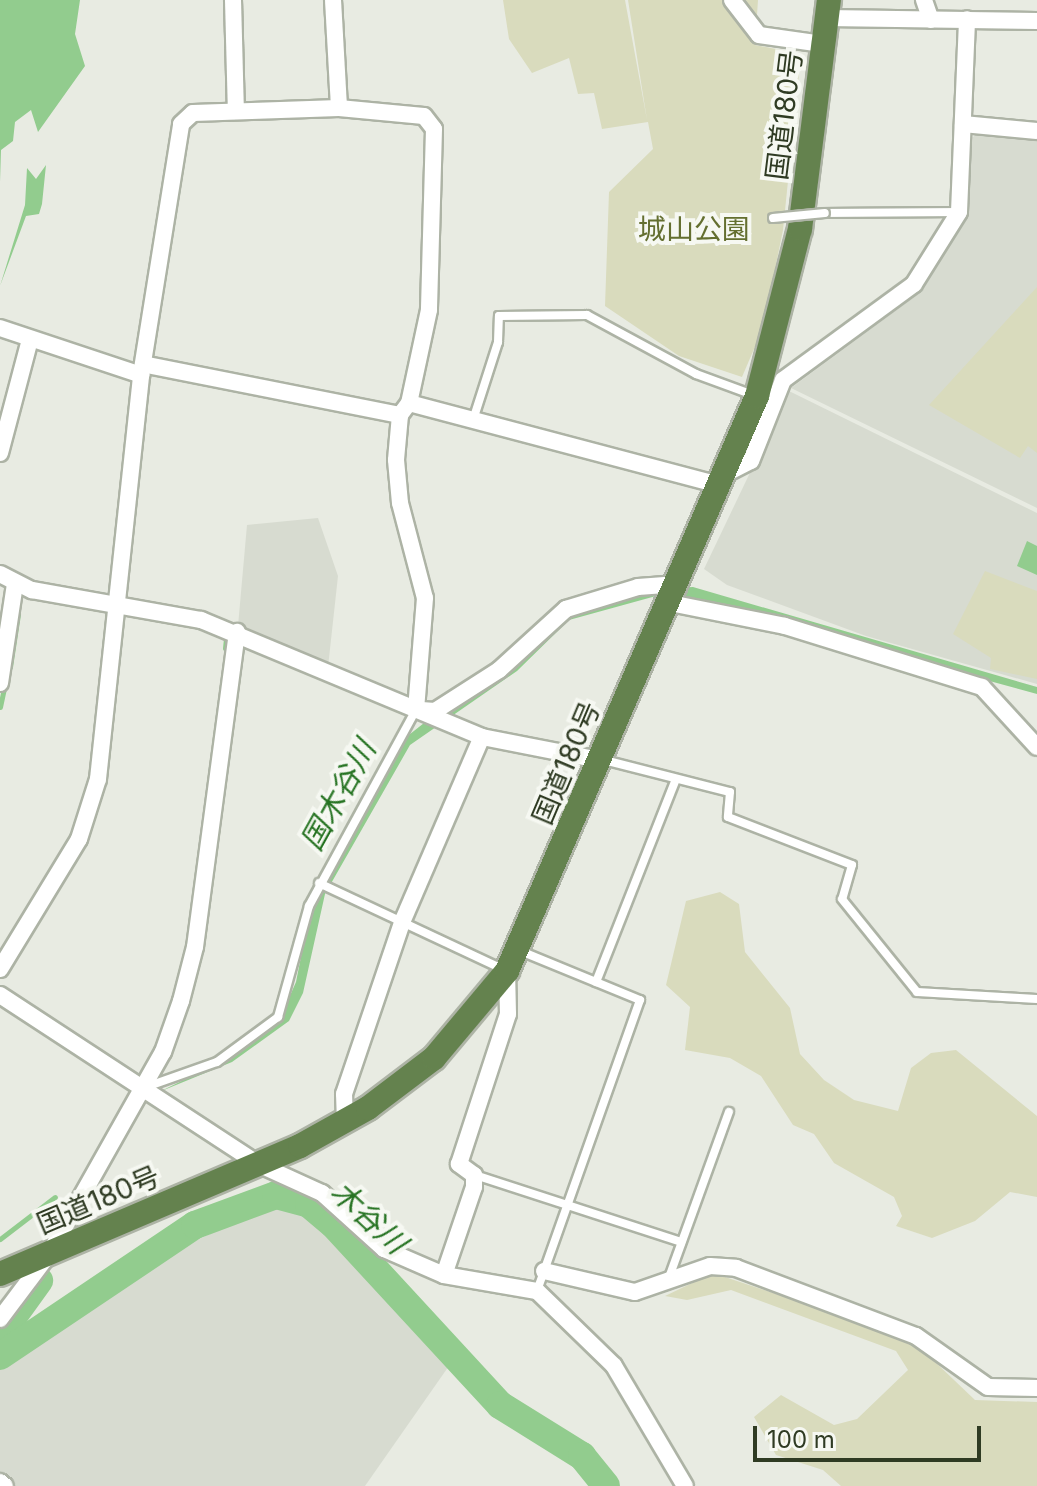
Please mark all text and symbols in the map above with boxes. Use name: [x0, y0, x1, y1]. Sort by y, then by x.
street label: 国道180号: [759, 48, 809, 182]
park label: 城山公園: [638, 212, 750, 246]
street label: 国道180号: [525, 696, 607, 830]
water label: 国木谷川: [293, 734, 383, 856]
street label: 国道180号: [31, 1159, 165, 1241]
water label: 木谷川: [324, 1173, 414, 1261]
scale bar: [757, 1410, 985, 1460]
text: 100 m: [767, 1425, 835, 1454]

